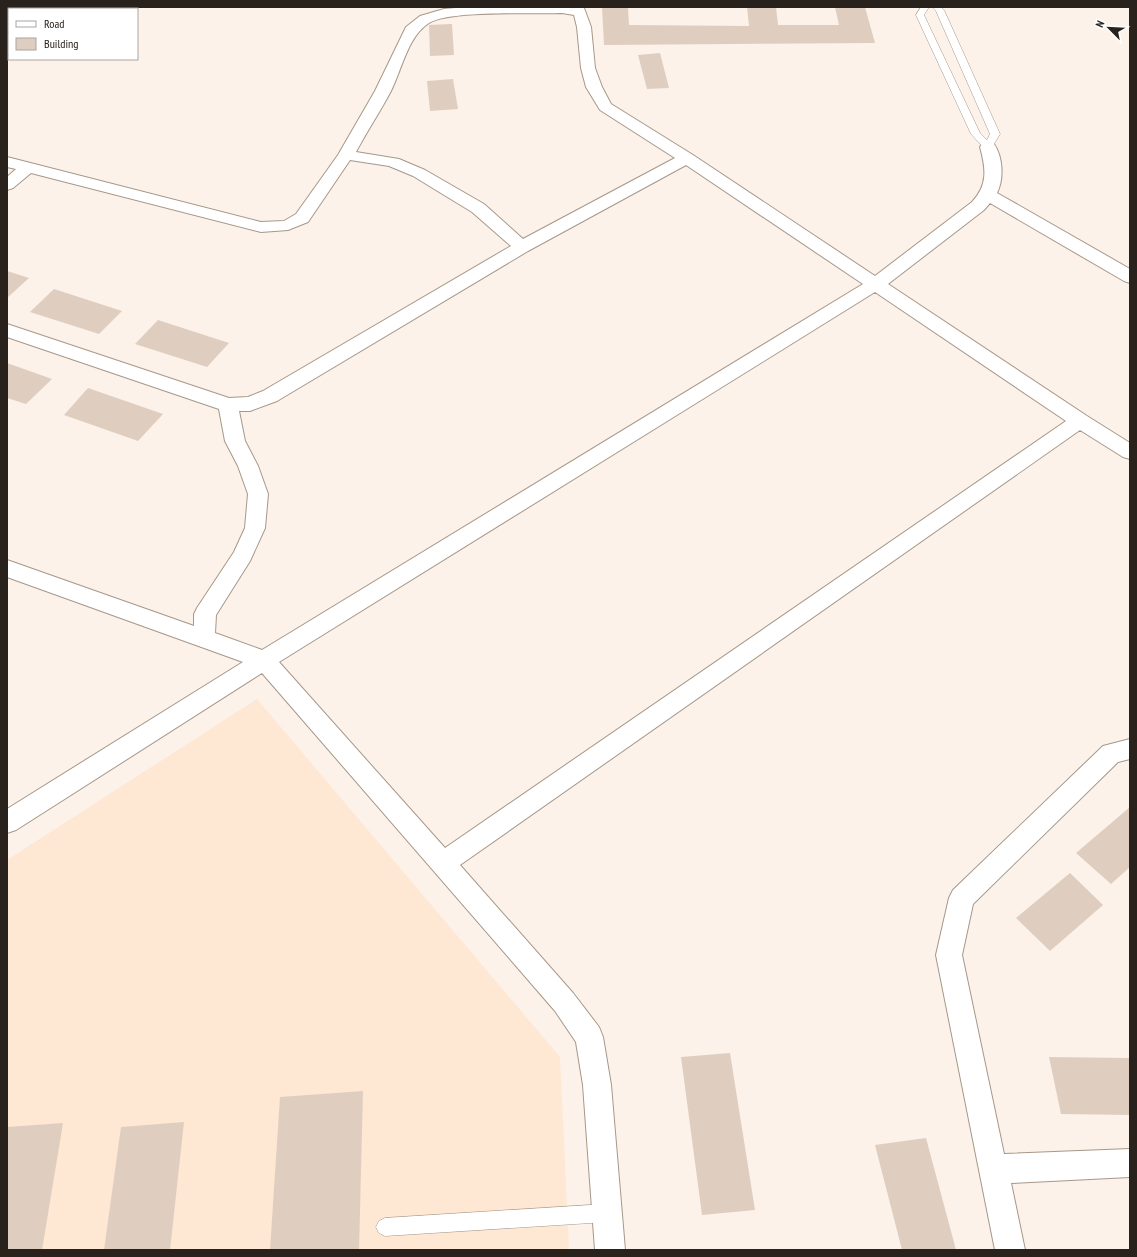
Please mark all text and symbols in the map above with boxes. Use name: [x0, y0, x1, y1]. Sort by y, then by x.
legend: [8, 8, 138, 60]
north arrow: [1089, 8, 1129, 48]
text: Road: [44, 16, 64, 31]
text: N: [1092, 18, 1107, 29]
text: Building: [44, 36, 79, 51]

